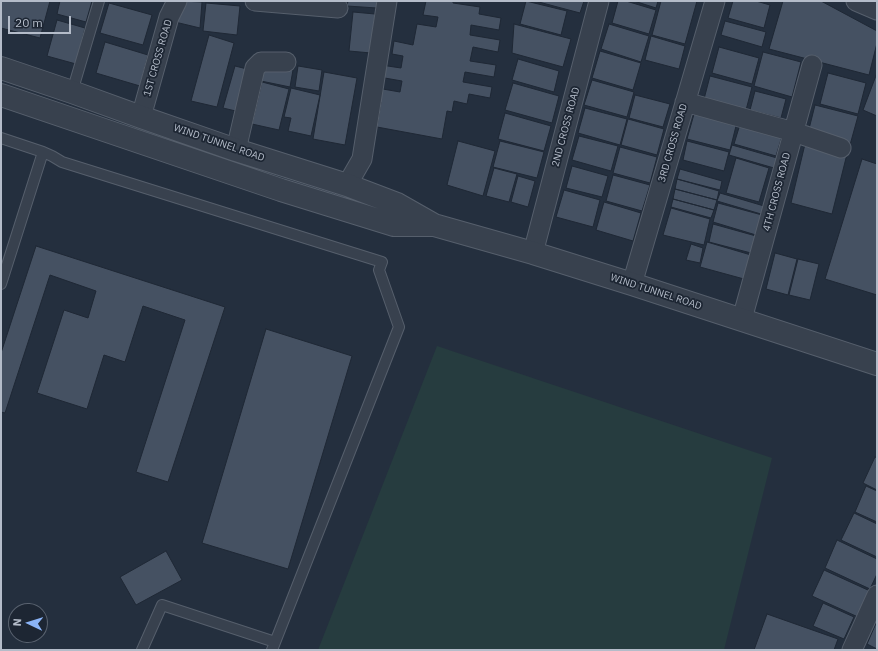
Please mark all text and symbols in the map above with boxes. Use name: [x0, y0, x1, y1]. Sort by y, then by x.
scale bar: [10, 8, 73, 34]
text: 20 m: [15, 15, 43, 30]
street label: 1ST CROSS ROAD: [141, 18, 175, 98]
street label: 2ND CROSS ROAD: [550, 86, 582, 168]
street label: 3RD CROSS ROAD: [656, 102, 690, 184]
street label: WIND TUNNEL ROAD: [172, 122, 266, 164]
street label: 4TH CROSS ROAD: [761, 151, 793, 233]
street label: WIND TUNNEL ROAD: [609, 272, 703, 312]
north arrow: [8, 603, 48, 643]
text: N: [10, 618, 24, 627]

